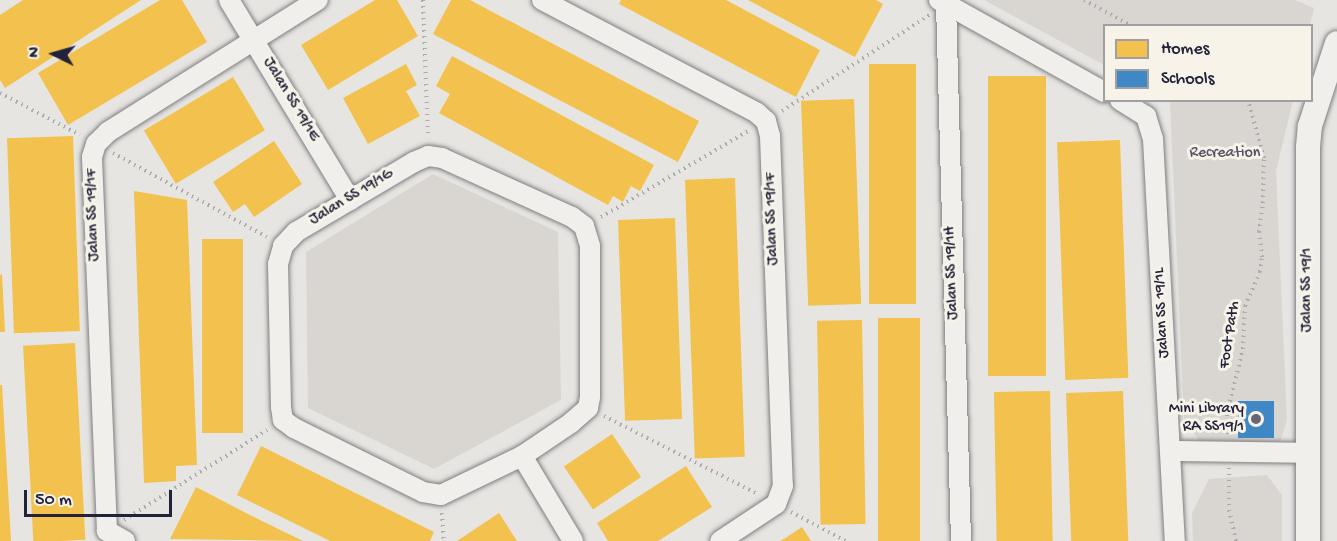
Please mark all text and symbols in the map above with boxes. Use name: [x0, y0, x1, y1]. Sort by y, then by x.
north arrow: [24, 24, 84, 84]
legend: [1103, 24, 1313, 102]
text: Homes: [1161, 39, 1209, 60]
text: N: [26, 46, 45, 58]
street label: Jalan SS 19/1E: [257, 55, 323, 145]
text: Schools: [1161, 69, 1214, 90]
park label: Recreation: [1190, 144, 1260, 164]
street label: Jalan SS 19/1G: [306, 165, 398, 231]
street label: Jalan SS 19/1F: [83, 168, 105, 262]
street label: Jalan SS 19/1F: [762, 172, 784, 266]
street label: Jalan SS 19/1H: [942, 226, 964, 320]
street label: Jalan SS 19/1: [1298, 248, 1318, 332]
street label: Jalan SS 19/1L: [1151, 267, 1175, 359]
street label: Foot Path: [1216, 300, 1246, 370]
place label: Mini Library RA SS19/1: [1169, 400, 1244, 438]
marker: Mini Library RA SS19/1: [1249, 412, 1263, 426]
scale bar: [27, 478, 176, 516]
text: 50 m: [35, 490, 72, 511]

